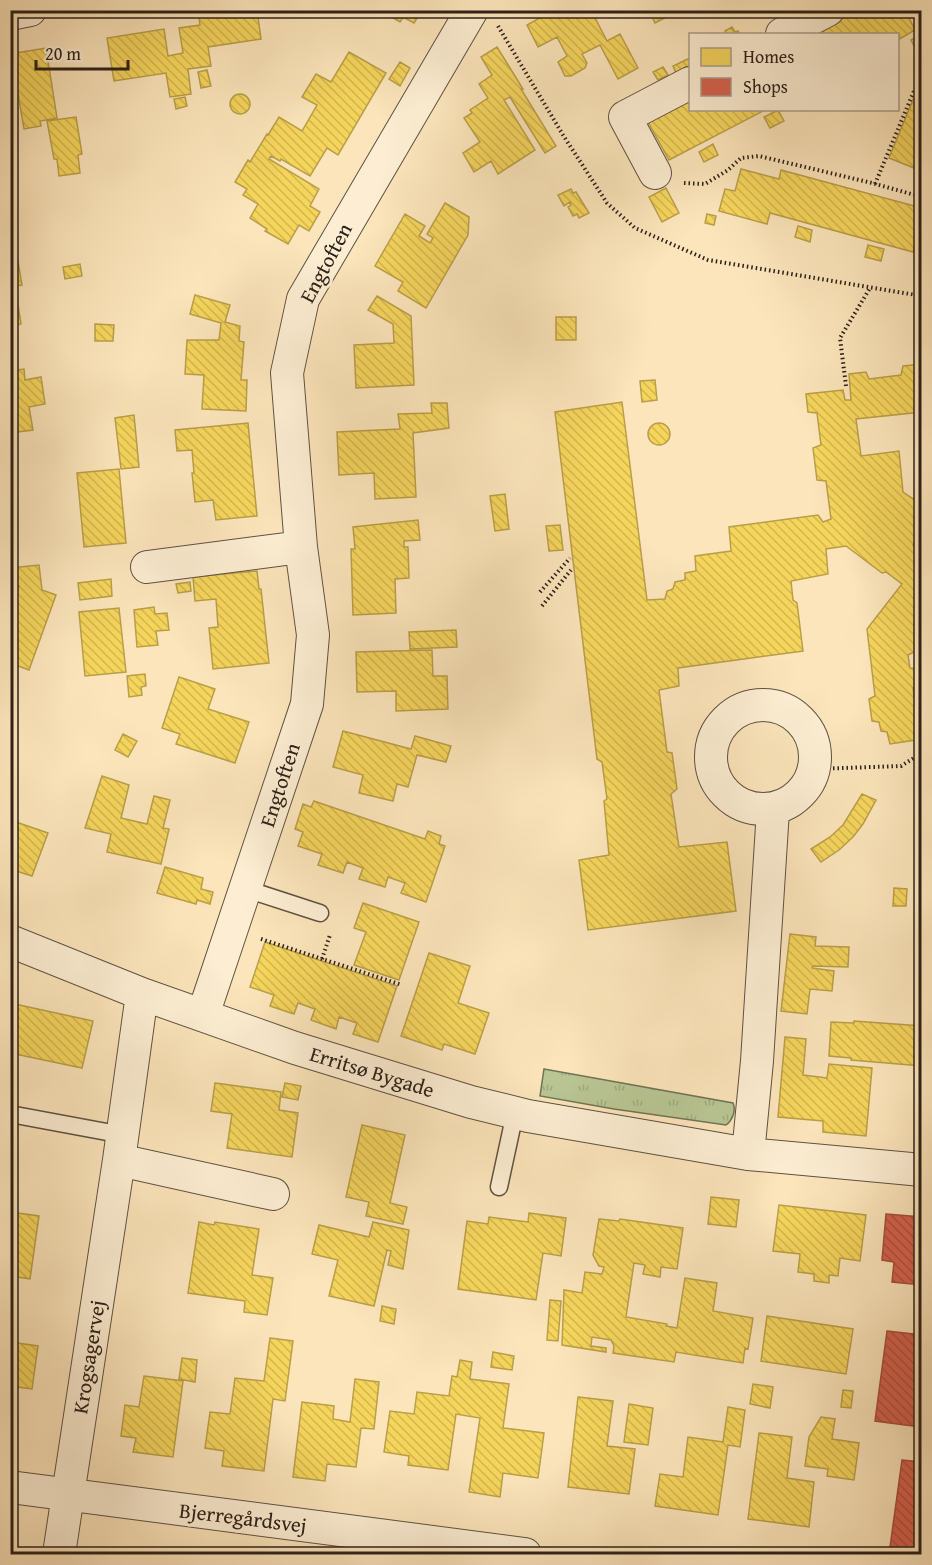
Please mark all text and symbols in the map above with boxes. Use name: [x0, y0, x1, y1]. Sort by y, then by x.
scale bar: [36, 33, 128, 71]
legend: [689, 33, 899, 111]
text: 20 m: [45, 40, 81, 67]
text: Homes: [743, 43, 794, 70]
text: Shops: [743, 73, 788, 100]
street label: Engtoften: [291, 217, 360, 308]
street label: Engtoften: [251, 739, 308, 831]
street label: Erritsø Bygade: [306, 1038, 438, 1105]
street label: Krogsagervej: [64, 1298, 113, 1416]
street label: Bjerregårdsvej: [178, 1494, 309, 1541]

